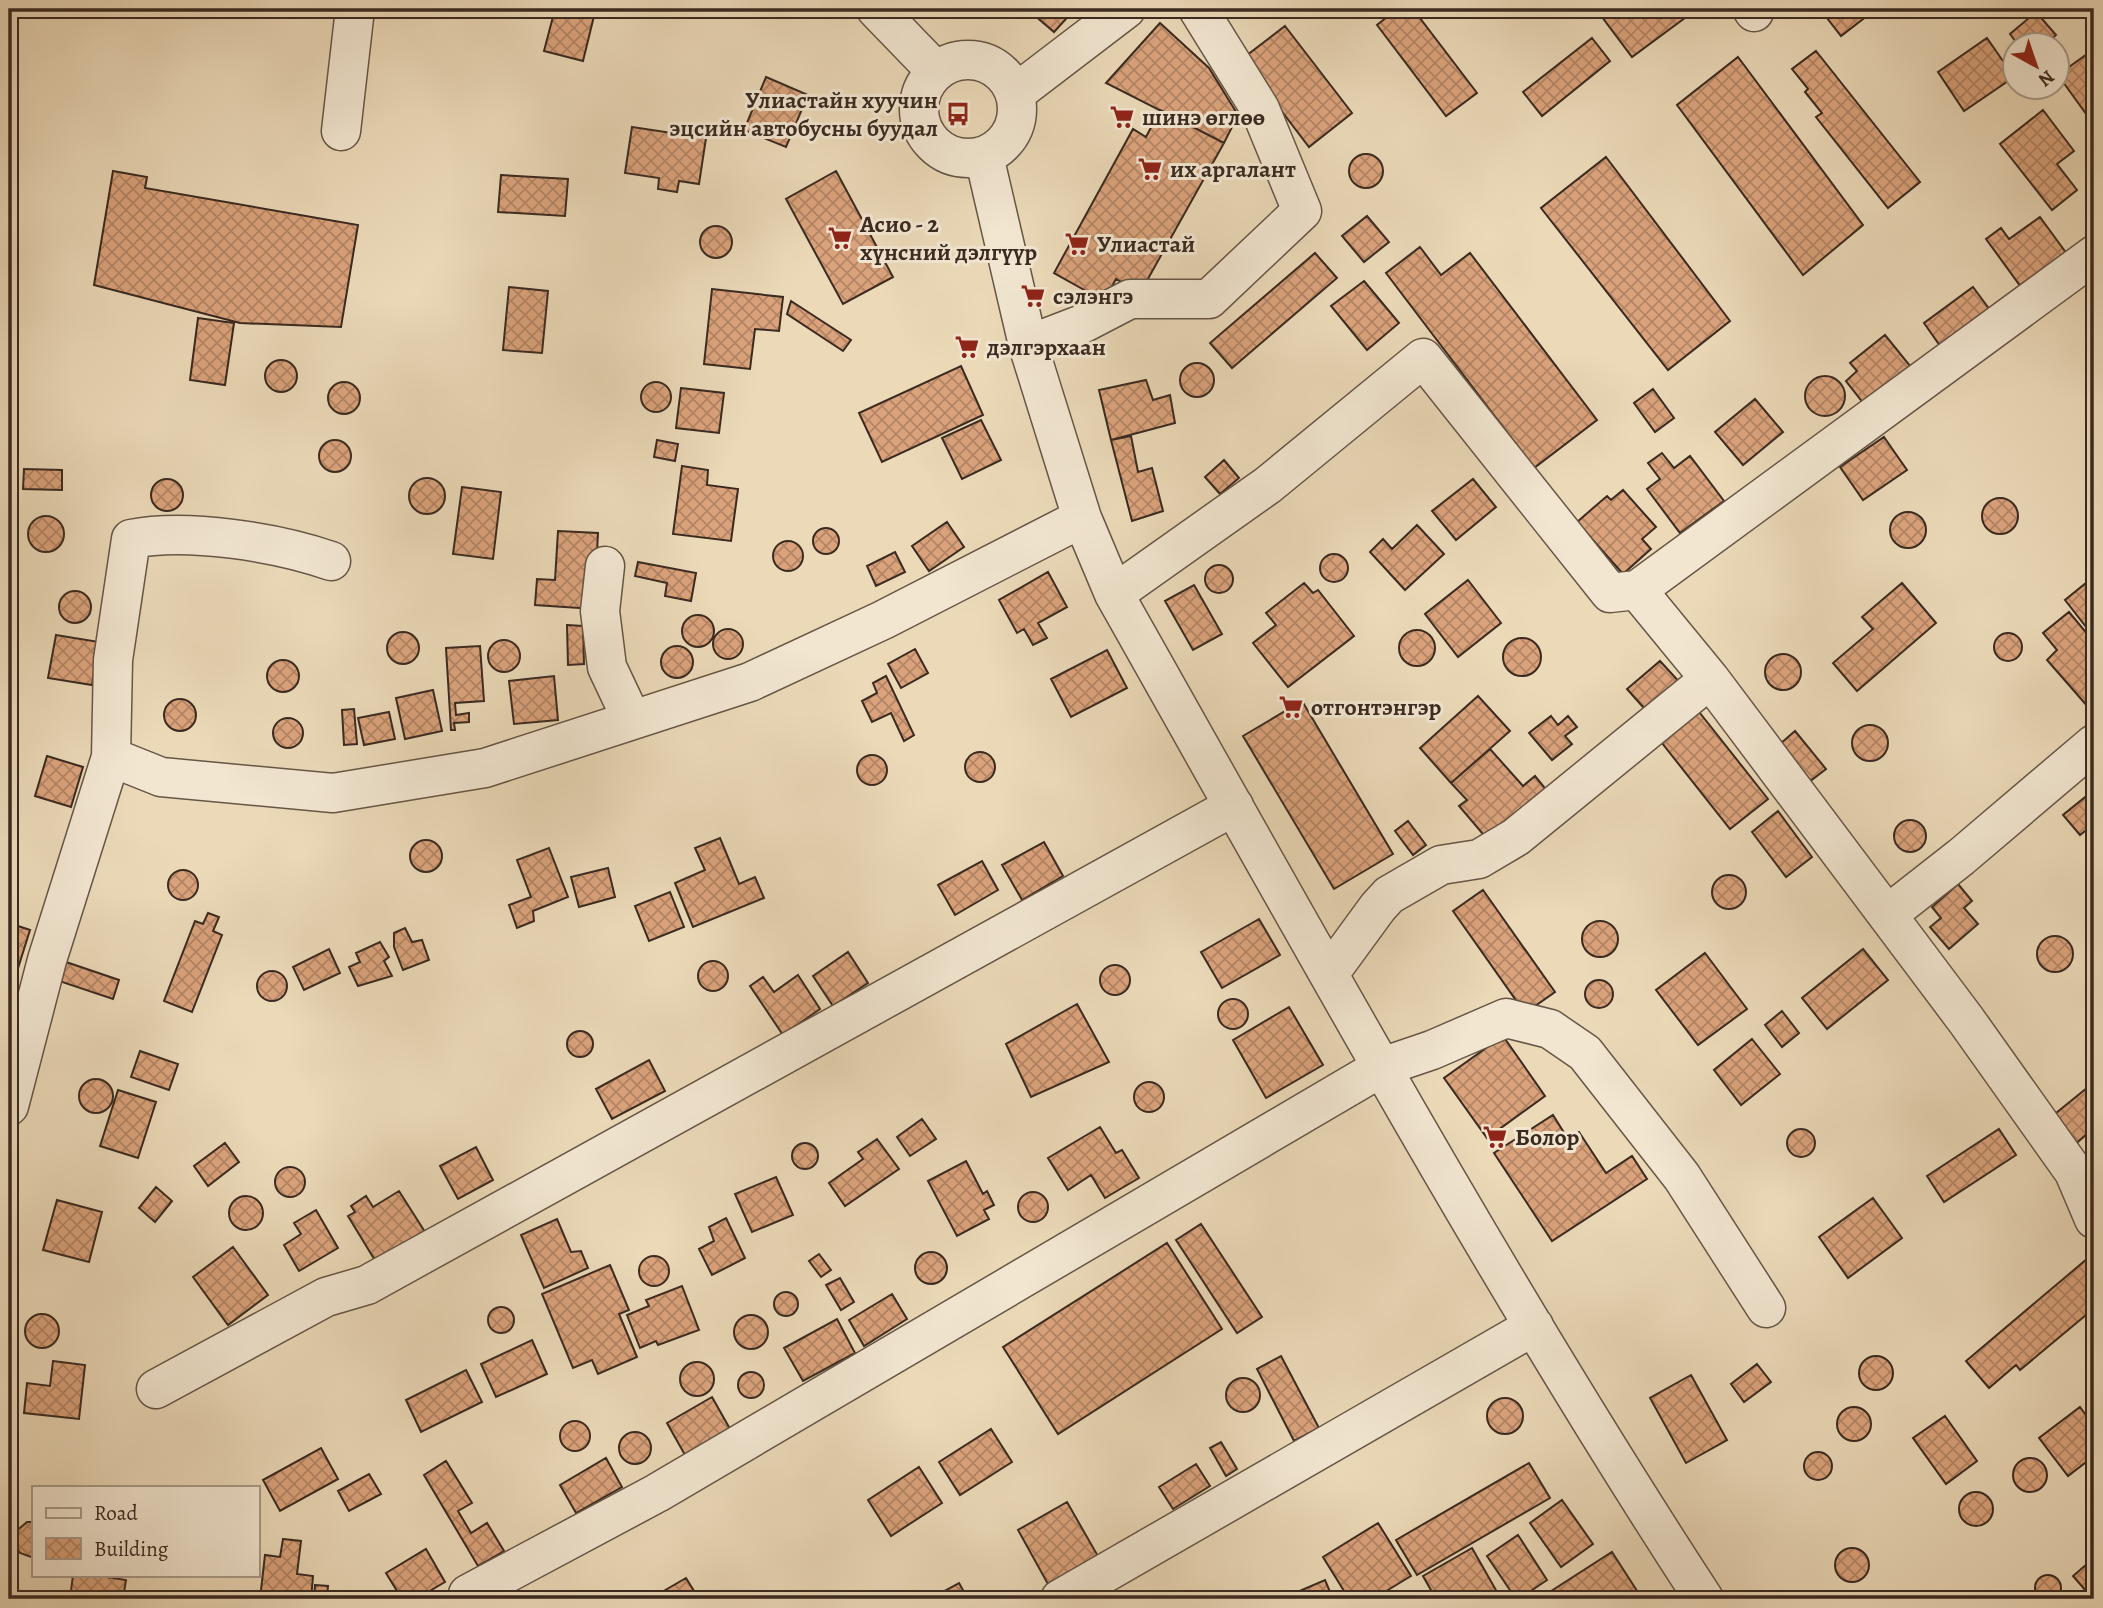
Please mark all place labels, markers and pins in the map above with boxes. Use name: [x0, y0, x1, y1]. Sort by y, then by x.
place label: Улиастайн хуучин эцсийн автобусны буудал: [669, 84, 938, 144]
bus stop icon: Улиастайн хуучин эцсийн автобусны буудал: [944, 100, 972, 128]
place label: шинэ өглөө: [1142, 101, 1265, 133]
supermarket icon: шинэ өглөө: [1108, 103, 1136, 131]
place label: их аргалант: [1170, 153, 1296, 185]
supermarket icon: их аргалант: [1136, 155, 1164, 183]
place label: Асио - 2 хүнсний дэлгүүр: [859, 208, 1037, 268]
supermarket icon: Асио - 2 хүнсний дэлгүүр: [826, 224, 854, 252]
place label: Улиастай: [1097, 228, 1195, 260]
supermarket icon: Улиастай: [1063, 230, 1091, 258]
place label: сэлэнгэ: [1053, 280, 1133, 312]
supermarket icon: сэлэнгэ: [1019, 282, 1047, 310]
place label: дэлгэрхаан: [986, 331, 1106, 363]
supermarket icon: дэлгэрхаан: [953, 333, 981, 361]
place label: отгонтэнгэр: [1311, 691, 1441, 723]
supermarket icon: отгонтэнгэр: [1277, 693, 1305, 721]
place label: Болор: [1515, 1121, 1580, 1153]
supermarket icon: Болор: [1481, 1123, 1509, 1151]

